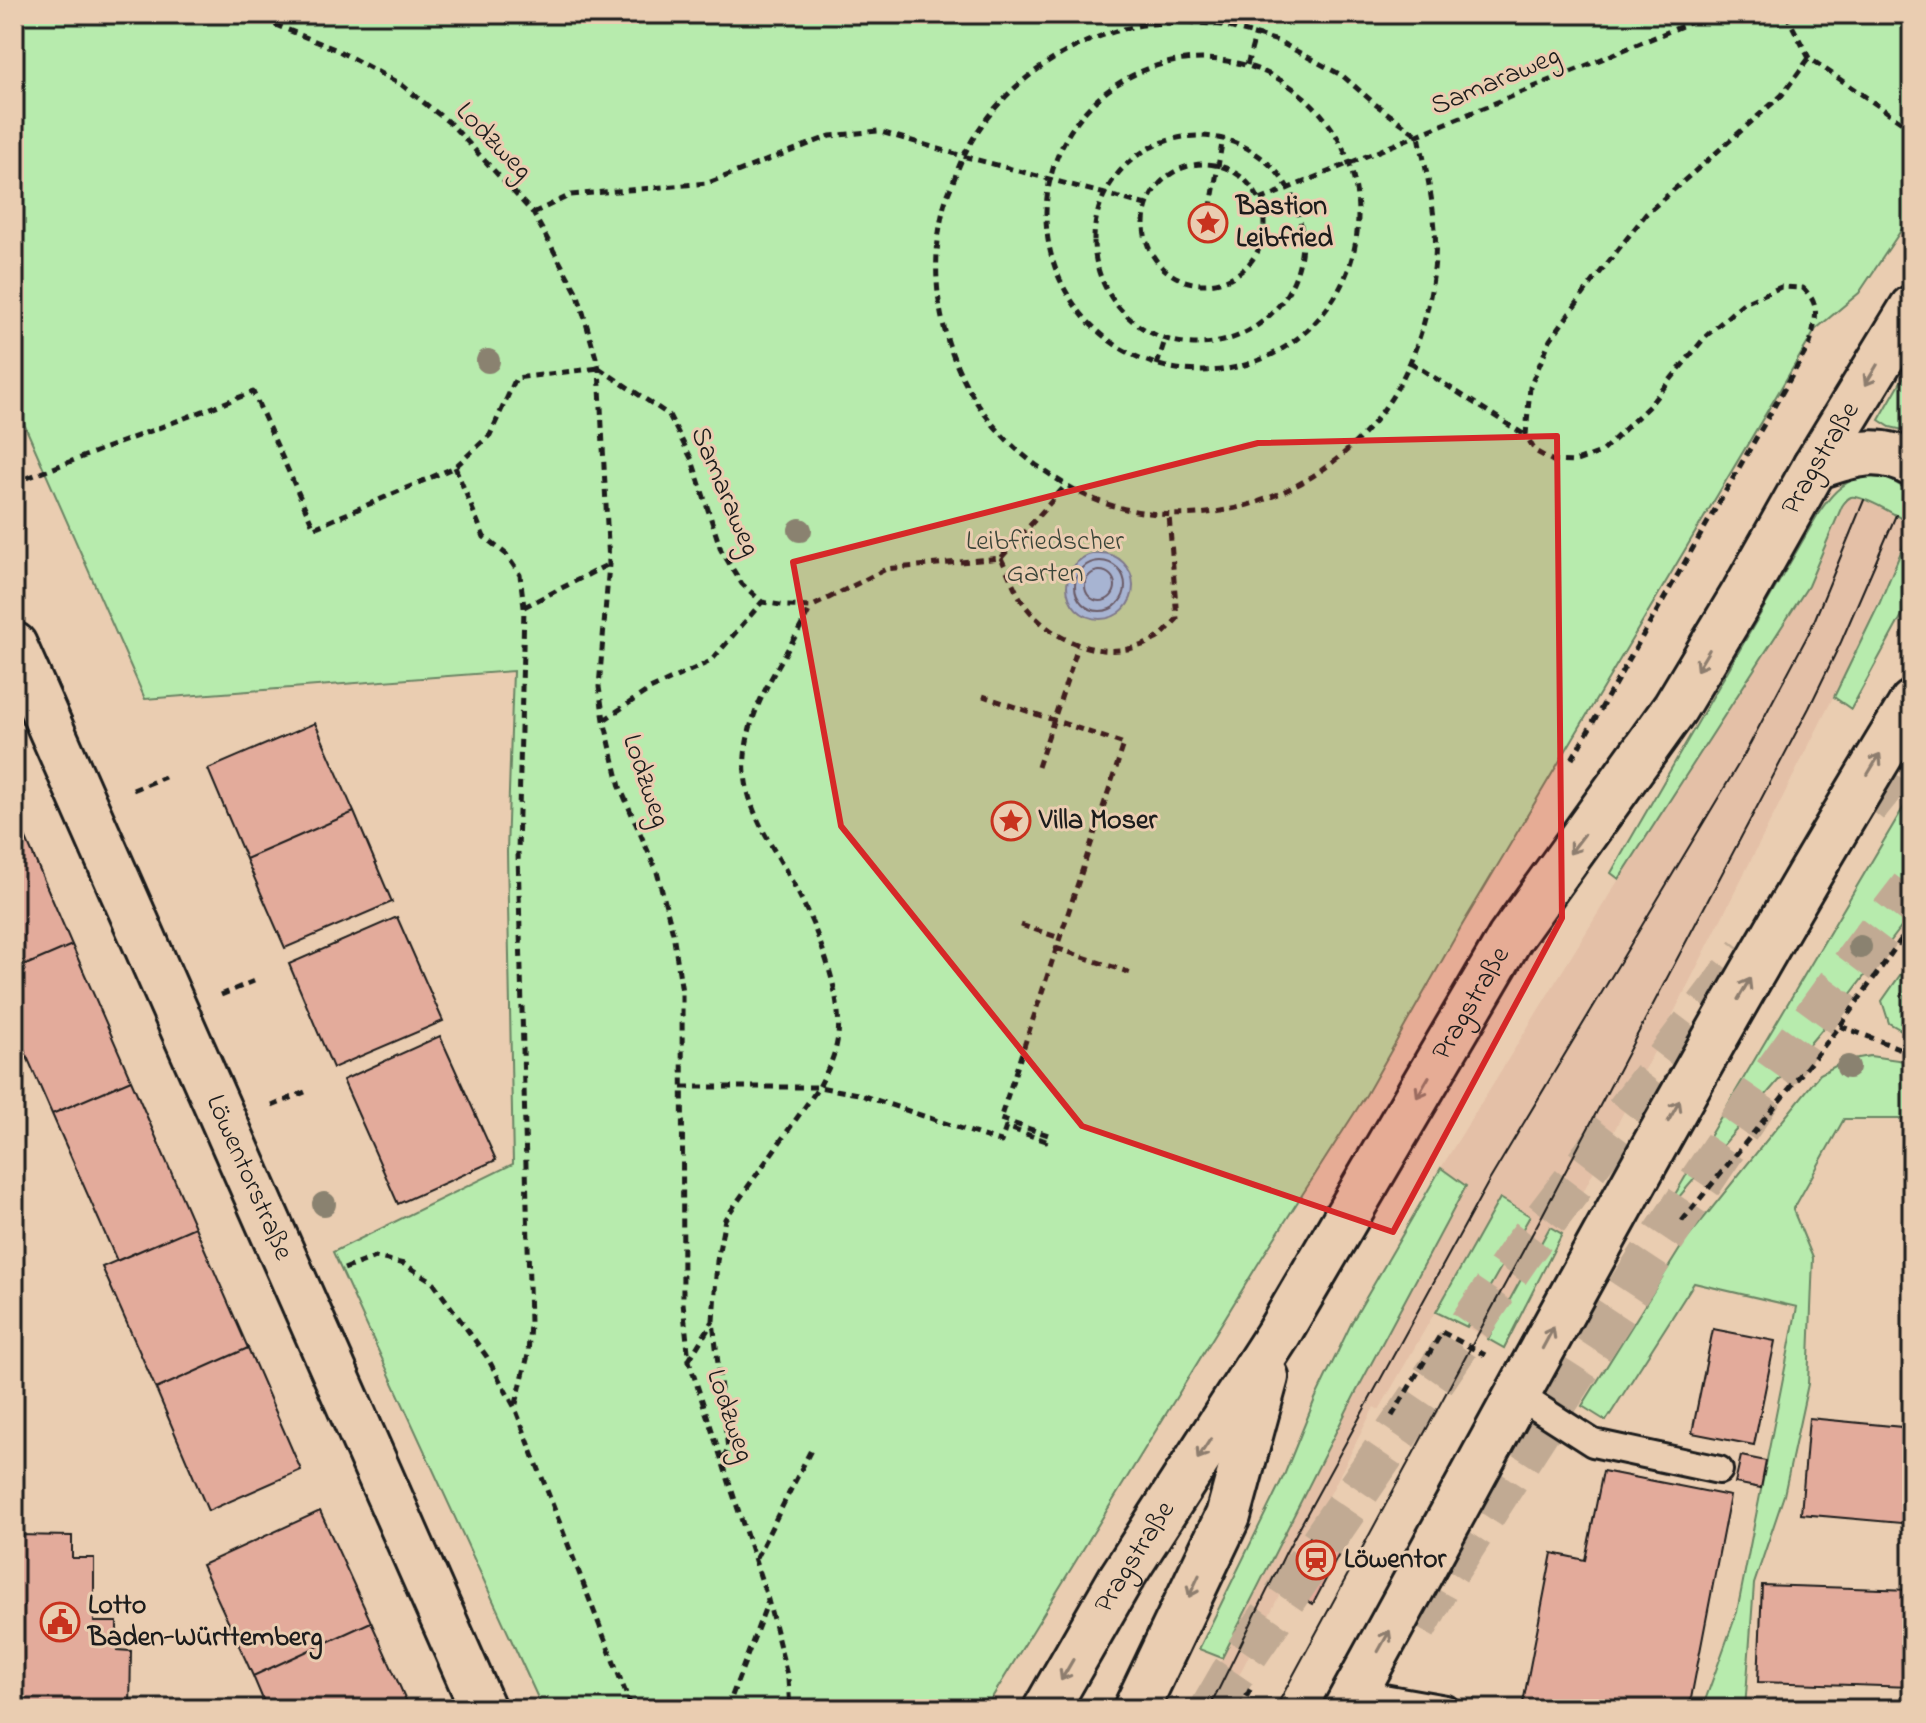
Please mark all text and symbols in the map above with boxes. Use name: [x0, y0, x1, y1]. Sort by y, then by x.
street label: Samaraweg: [1425, 36, 1567, 128]
street label: Lodzweg: [445, 93, 541, 191]
place label: Bastion Leibfried: [1234, 187, 1333, 260]
place icon: Bastion Leibfried: [1187, 202, 1229, 244]
one-way arrow: [1863, 363, 1880, 385]
street label: Pragstraße: [1771, 394, 1871, 523]
street label: Samaraweg: [678, 421, 770, 563]
park label: Leibfriedscher Garten: [966, 522, 1124, 595]
one-way arrow: [1695, 648, 1711, 671]
street label: Lodzweg: [610, 729, 680, 833]
one-way arrow: [1867, 753, 1883, 776]
place icon: Villa Moser: [990, 800, 1032, 842]
place label: Villa Moser: [1038, 801, 1158, 842]
one-way arrow: [1568, 833, 1585, 854]
street label: Pragstraße: [1422, 939, 1521, 1068]
one-way arrow: [1736, 978, 1752, 1001]
one-way arrow: [1415, 1075, 1431, 1098]
street label: Löwentorstraße: [194, 1088, 303, 1267]
one-way arrow: [1667, 1100, 1683, 1123]
one-way arrow: [1541, 1327, 1557, 1351]
street label: Lodzweg: [694, 1364, 764, 1468]
one-way arrow: [1196, 1437, 1213, 1459]
street label: Pragstraße: [1085, 1493, 1186, 1621]
station icon: Löwentor: [1295, 1539, 1337, 1581]
place label: Löwentor: [1344, 1540, 1448, 1581]
one-way arrow: [1186, 1574, 1201, 1598]
place label: Lotto Baden-Württemberg: [86, 1586, 323, 1660]
public building icon: Lotto Baden-Württemberg: [39, 1601, 81, 1643]
one-way arrow: [1376, 1630, 1392, 1653]
one-way arrow: [1059, 1658, 1075, 1681]

